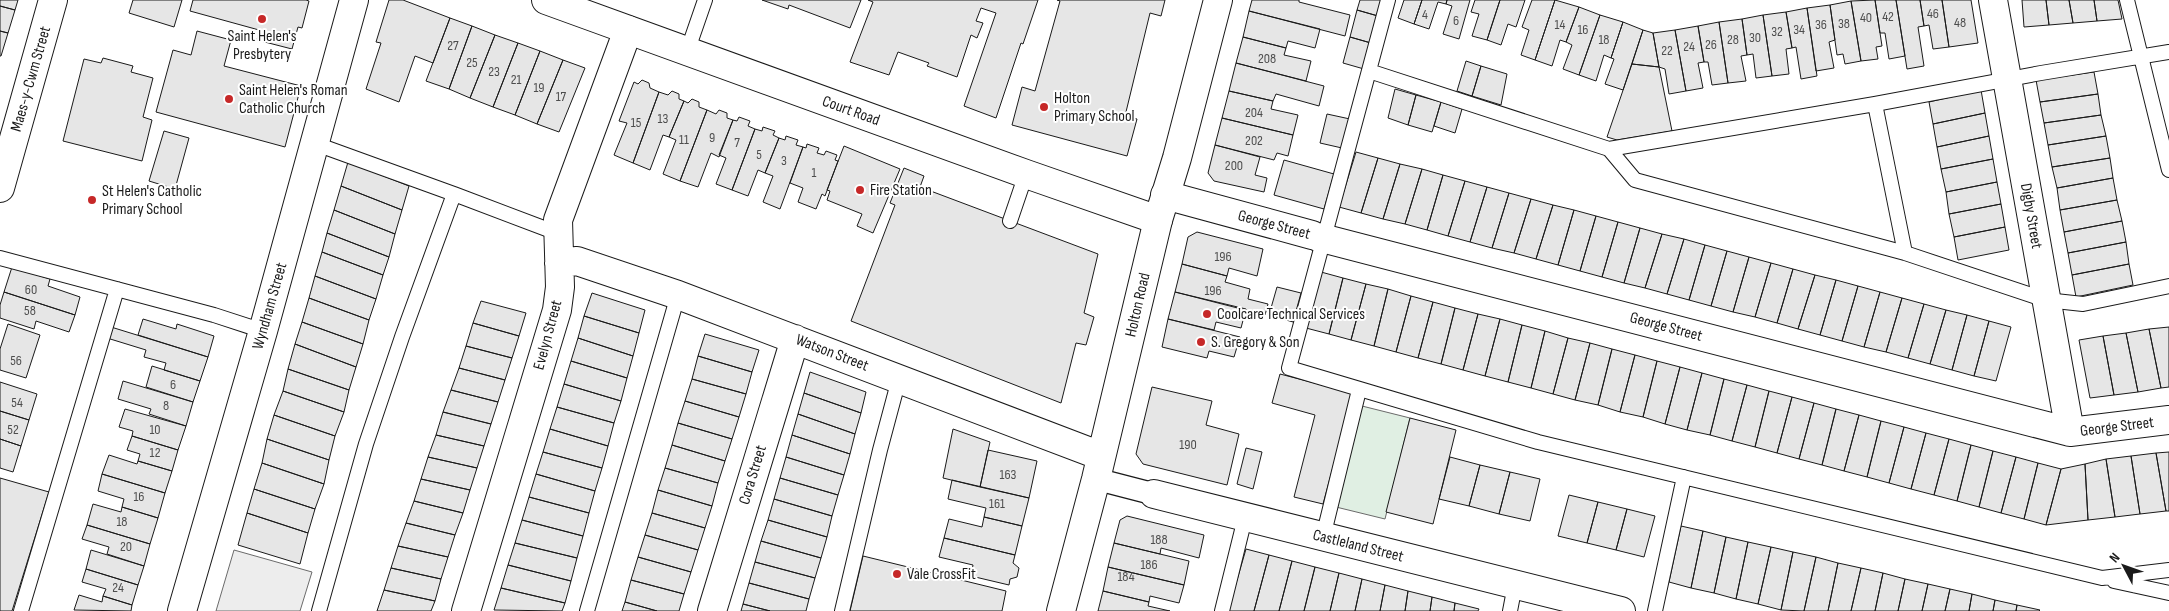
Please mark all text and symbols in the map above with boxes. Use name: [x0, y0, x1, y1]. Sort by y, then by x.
house number: 46: [1927, 5, 1939, 22]
house number: 4: [1422, 6, 1428, 23]
house number: 42: [1882, 8, 1894, 25]
house number: 40: [1860, 9, 1872, 26]
house number: 6: [1453, 12, 1459, 29]
marker: Saint Helen's Presbytery: [256, 13, 268, 25]
house number: 48: [1954, 14, 1966, 31]
house number: 38: [1838, 15, 1850, 32]
house number: 14: [1555, 16, 1566, 33]
house number: 36: [1815, 16, 1827, 33]
house number: 16: [1577, 21, 1589, 38]
house number: 34: [1793, 21, 1805, 38]
house number: 32: [1771, 23, 1783, 40]
street label: Maes-y-Cwm Street: [7, 24, 55, 134]
place label: Saint Helen's Presbytery: [228, 27, 297, 64]
house number: 30: [1749, 29, 1761, 46]
house number: 18: [1598, 31, 1610, 48]
house number: 28: [1727, 31, 1739, 48]
house number: 26: [1705, 36, 1717, 53]
house number: 27: [447, 37, 459, 54]
house number: 24: [1683, 38, 1695, 55]
house number: 22: [1661, 42, 1673, 59]
house number: 208: [1258, 50, 1276, 67]
house number: 25: [466, 54, 478, 71]
house number: 23: [488, 63, 500, 80]
house number: 21: [511, 71, 521, 88]
house number: 19: [533, 79, 545, 96]
place label: Saint Helen's Roman Catholic Church: [239, 81, 348, 118]
house number: 17: [556, 88, 567, 105]
place label: Holton Primary School: [1054, 89, 1135, 126]
street label: Court Road: [820, 92, 882, 130]
marker: Saint Helen's Roman Catholic Church: [223, 93, 235, 105]
marker: Holton Primary School: [1038, 101, 1050, 113]
house number: 204: [1245, 104, 1263, 121]
house number: 13: [658, 110, 669, 127]
house number: 15: [631, 114, 642, 131]
house number: 9: [709, 129, 715, 146]
house number: 11: [679, 131, 689, 148]
house number: 202: [1245, 132, 1263, 149]
house number: 7: [734, 134, 740, 151]
house number: 5: [756, 146, 762, 163]
house number: 3: [781, 152, 787, 169]
house number: 200: [1225, 157, 1243, 174]
house number: 1: [812, 164, 817, 181]
place label: Fire Station: [870, 181, 932, 200]
place label: St Helen's Catholic Primary School: [102, 182, 202, 219]
street label: Digby Street: [2016, 182, 2046, 250]
marker: Fire Station: [854, 184, 866, 196]
marker: St Helen's Catholic Primary School: [86, 194, 98, 206]
street label: George Street: [1236, 206, 1312, 244]
house number: 196: [1214, 248, 1232, 265]
street label: Wyndham Street: [249, 260, 292, 352]
street label: Holton Road: [1121, 271, 1155, 339]
house number: 60: [25, 281, 37, 298]
house number: 196: [1204, 282, 1222, 299]
street label: Evelyn Street: [530, 298, 566, 372]
house number: 58: [24, 302, 36, 319]
place label: Coolcare Technical Services: [1217, 305, 1365, 324]
marker: Coolcare Technical Services: [1201, 308, 1213, 320]
street label: George Street: [1628, 308, 1704, 346]
street label: Watson Street: [793, 330, 871, 376]
place label: S. Gregory & Son: [1211, 333, 1300, 352]
marker: S. Gregory & Son: [1195, 336, 1207, 348]
house number: 56: [10, 352, 22, 369]
house number: 6: [170, 376, 176, 393]
house number: 54: [11, 394, 23, 411]
house number: 8: [163, 397, 169, 414]
street label: George Street: [2079, 413, 2155, 441]
house number: 52: [7, 421, 19, 438]
house number: 10: [149, 421, 161, 438]
house number: 190: [1179, 436, 1197, 453]
street label: Cora Street: [735, 443, 771, 507]
house number: 12: [150, 444, 161, 461]
house number: 163: [1000, 466, 1017, 483]
house number: 16: [133, 488, 145, 505]
house number: 161: [989, 495, 1005, 512]
house number: 18: [116, 513, 128, 530]
street label: Castleland Street: [1311, 526, 1405, 566]
house number: 188: [1150, 531, 1168, 548]
house number: 20: [120, 538, 132, 555]
north arrow: [2099, 541, 2149, 591]
text: N: [2106, 549, 2123, 566]
house number: 186: [1140, 556, 1158, 573]
place label: Vale CrossFit: [907, 565, 976, 584]
marker: Vale CrossFit: [891, 568, 903, 580]
house number: 184: [1117, 568, 1135, 585]
house number: 24: [112, 579, 124, 596]

